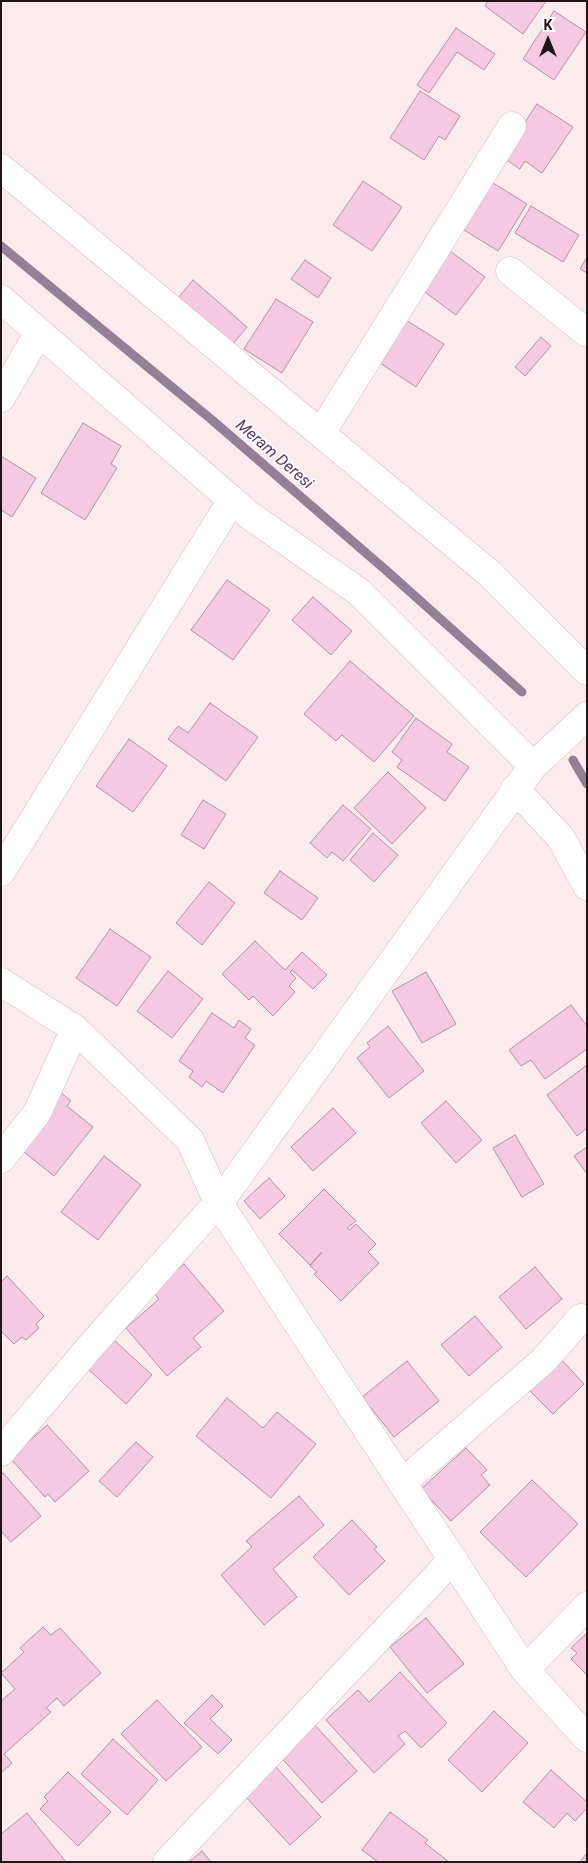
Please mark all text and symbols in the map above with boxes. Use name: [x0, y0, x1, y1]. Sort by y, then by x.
north arrow: [523, 15, 573, 65]
text: K: [544, 17, 552, 33]
water label: Meram Deresi: [231, 416, 317, 494]

